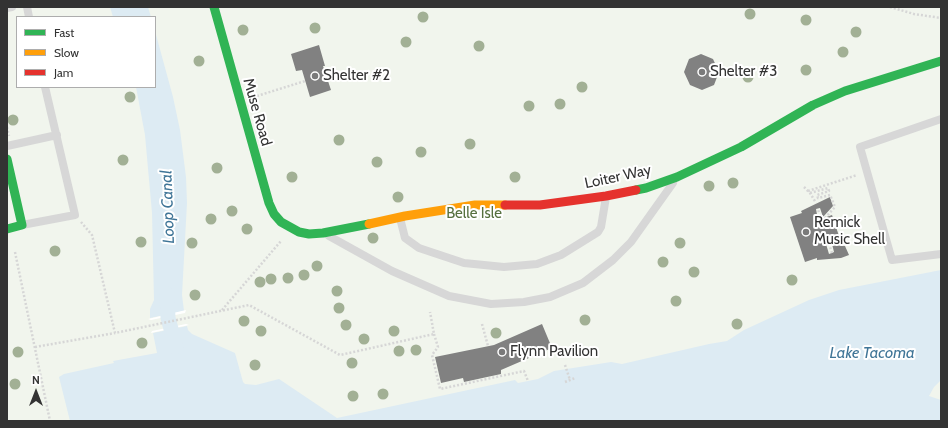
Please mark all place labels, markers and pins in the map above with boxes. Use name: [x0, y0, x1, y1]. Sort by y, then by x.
place label: Shelter #3: [710, 63, 777, 81]
place label: Shelter #2: [323, 67, 390, 85]
marker: Shelter #3: [697, 67, 707, 77]
marker: Shelter #2: [310, 71, 320, 81]
place label: Remick Music Shell: [814, 214, 885, 249]
marker: Remick Music Shell: [801, 227, 811, 237]
place label: Flynn Pavilion: [510, 343, 598, 361]
marker: Flynn Pavilion: [497, 347, 507, 357]

